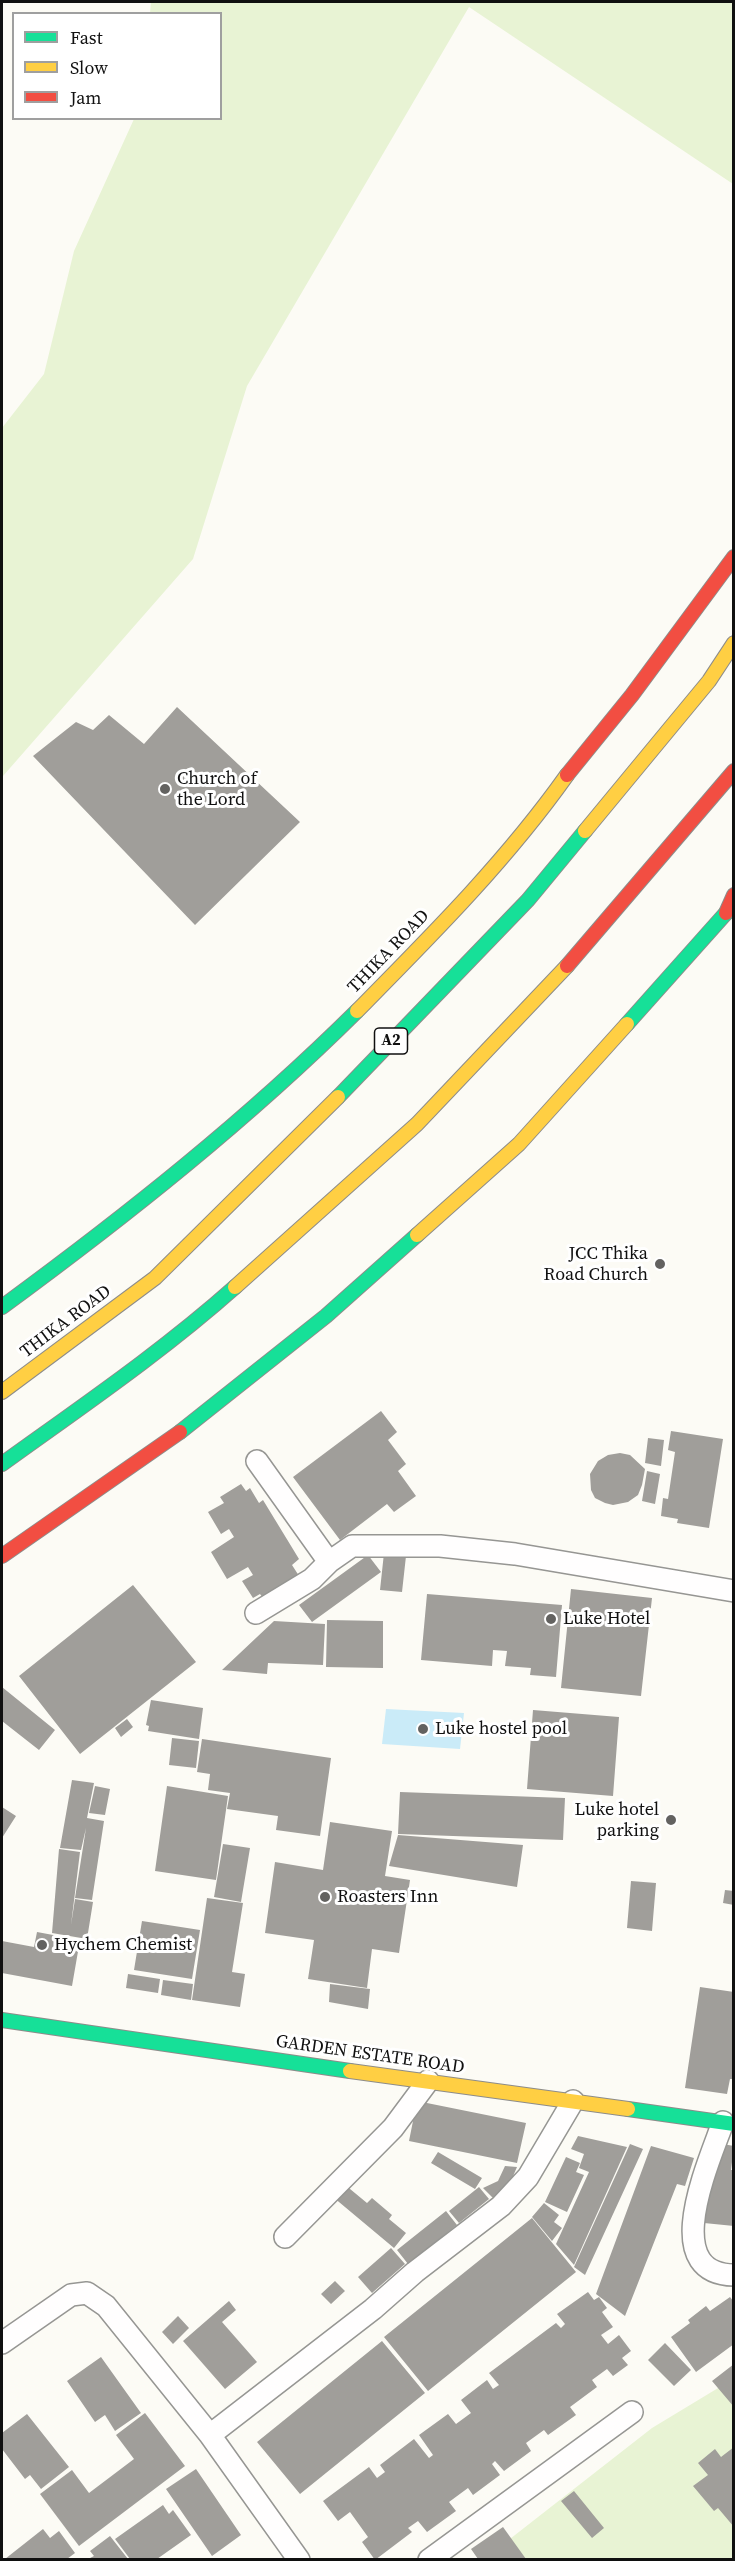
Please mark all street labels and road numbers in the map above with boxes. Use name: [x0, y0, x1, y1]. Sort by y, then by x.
street label: THIKA ROAD: [344, 906, 434, 998]
road number: A2: [374, 1028, 408, 1054]
street label: THIKA ROAD: [16, 1281, 116, 1363]
street label: GARDEN ESTATE ROAD: [274, 2031, 466, 2079]

